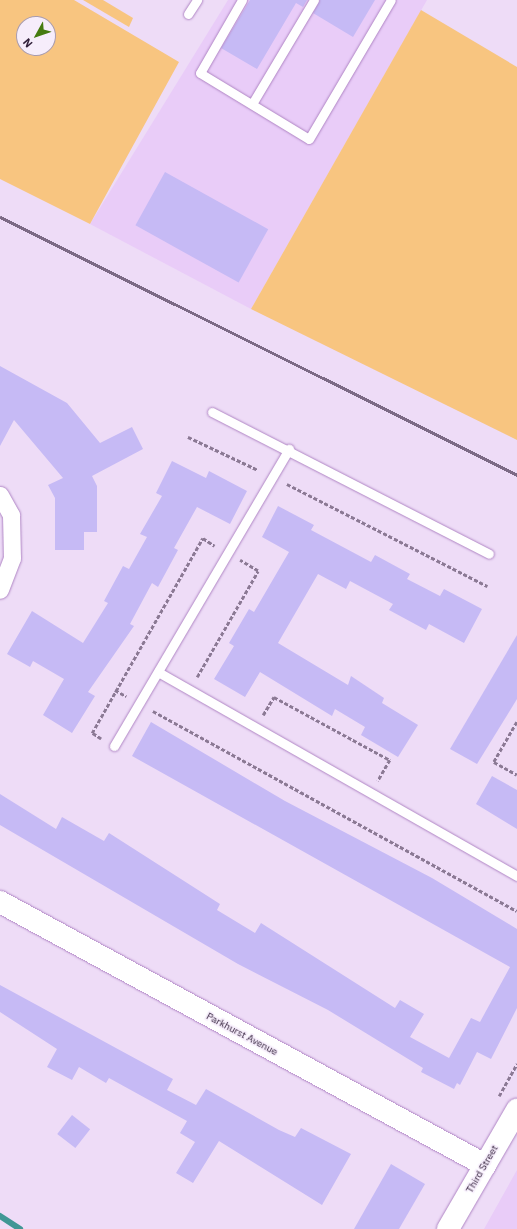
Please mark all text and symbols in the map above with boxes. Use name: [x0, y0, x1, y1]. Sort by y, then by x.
north arrow: [16, 16, 56, 56]
text: N: [20, 36, 35, 51]
street label: Parkhurst Avenue: [204, 1010, 280, 1058]
street label: Third Street: [464, 1143, 500, 1195]

